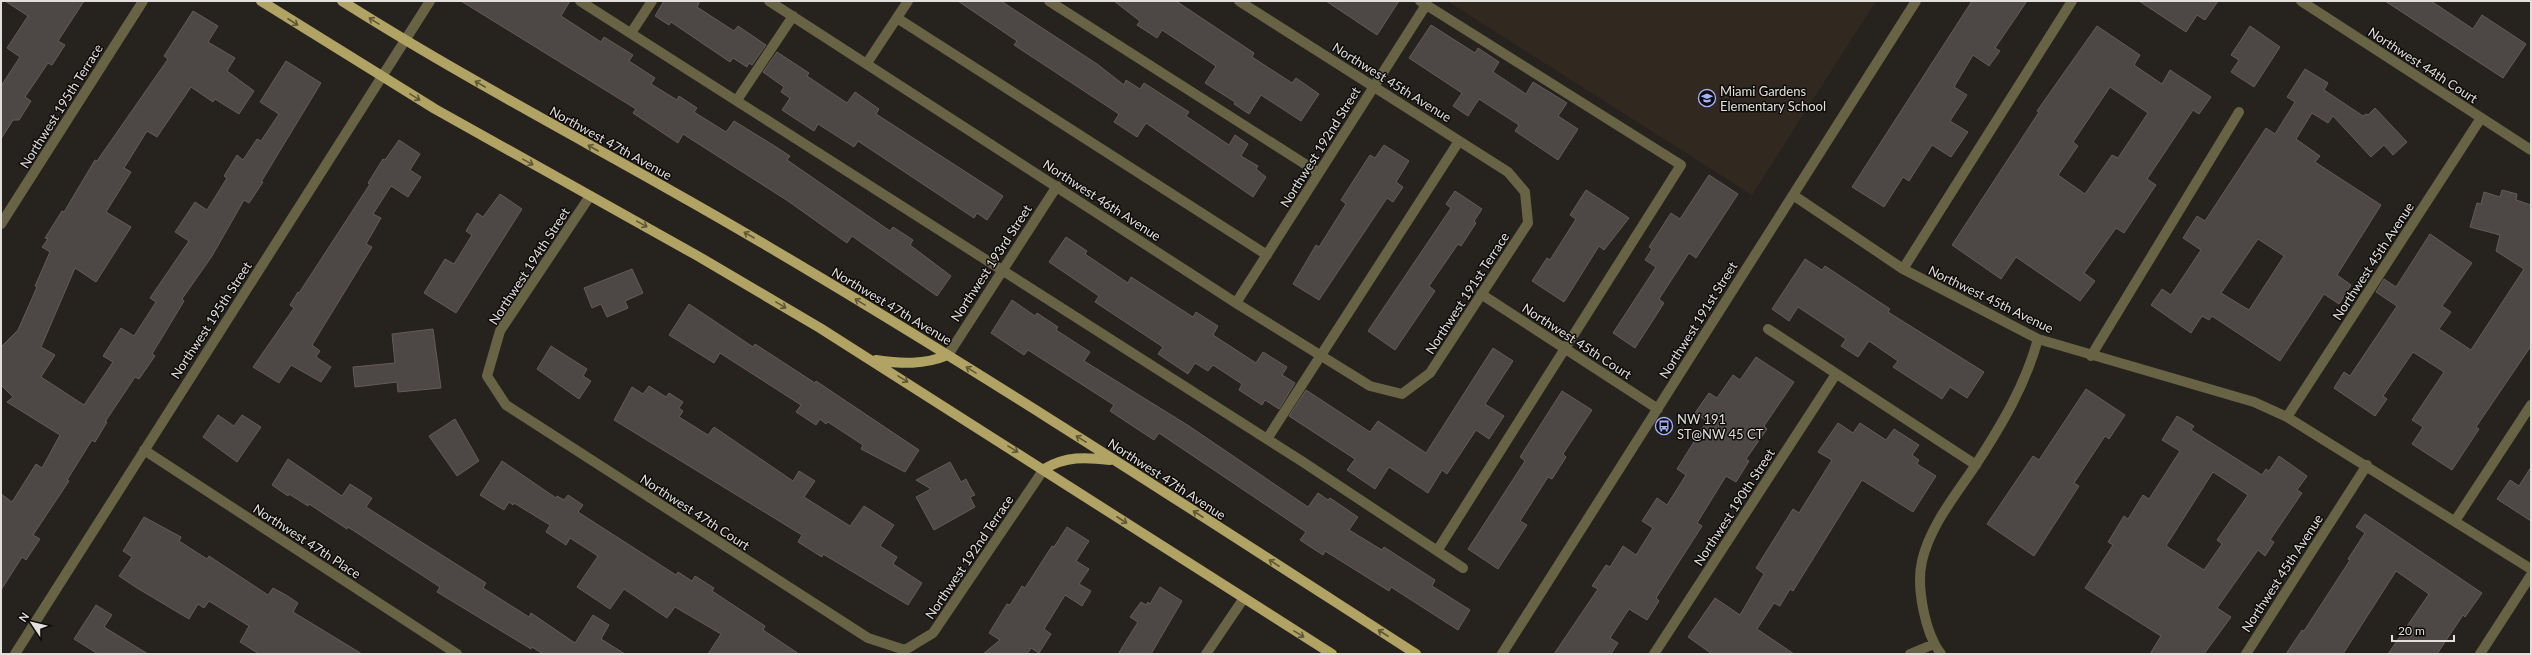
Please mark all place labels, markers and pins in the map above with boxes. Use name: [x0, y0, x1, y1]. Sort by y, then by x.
place label: Miami Gardens Elementary School: [1720, 83, 1826, 114]
school or university icon: Miami Gardens Elementary School: [1697, 88, 1717, 108]
place label: NW 191 ST@NW 45 CT: [1677, 411, 1764, 442]
bus stop icon: NW 191 ST@NW 45 CT: [1654, 416, 1674, 436]

